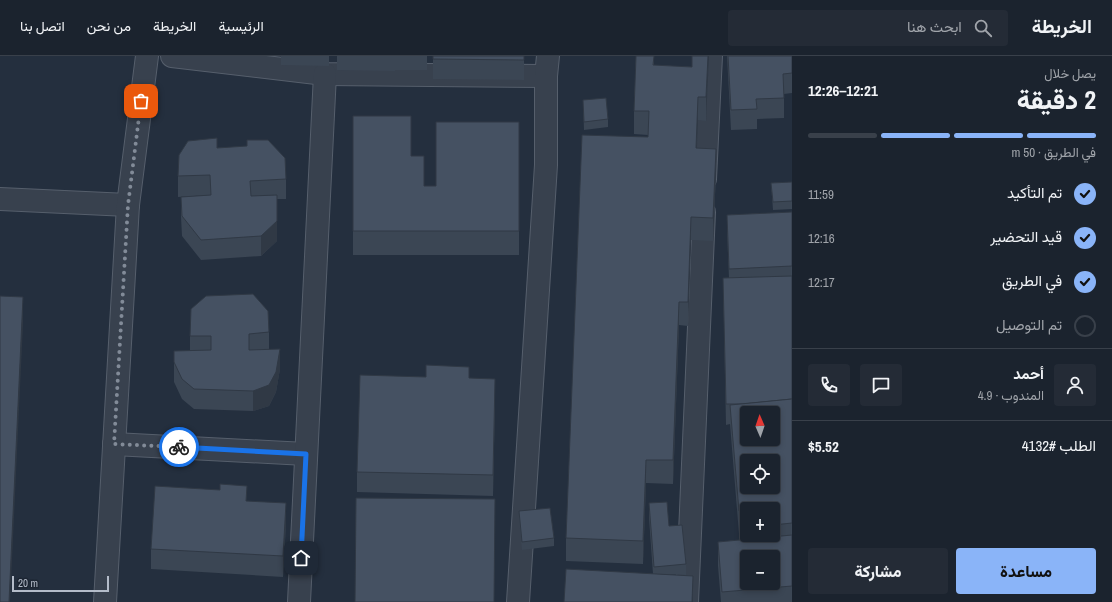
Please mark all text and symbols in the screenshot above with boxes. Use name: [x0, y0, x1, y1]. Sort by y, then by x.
search box: [728, 10, 1008, 46]
text: الخريطة: [1032, 13, 1092, 39]
text: ابحث هنا: [907, 16, 962, 37]
text: اتصل بنا: [20, 17, 65, 35]
text: من نحن: [87, 17, 131, 35]
text: الخريطة: [153, 17, 196, 35]
text: الرئيسية: [218, 17, 264, 35]
icon: search: [972, 17, 994, 39]
text: يصل خلال: [1044, 65, 1096, 82]
text: 12:21–12:26: [808, 80, 878, 101]
text: 2 دقيقة: [1017, 82, 1096, 117]
pin: [124, 84, 158, 118]
icon: bag: [130, 90, 152, 112]
text: في الطريق · 50 m: [1011, 144, 1096, 161]
text: تم التأكيد: [1007, 182, 1062, 203]
icon: check: [1074, 183, 1096, 205]
text: 11:59: [808, 186, 834, 203]
text: قيد التحضير: [990, 226, 1062, 247]
icon: check: [1074, 227, 1096, 249]
text: 12:16: [808, 230, 835, 247]
text: في الطريق: [1002, 270, 1062, 291]
icon: check: [1074, 271, 1096, 293]
text: 12:17: [808, 274, 835, 291]
text: تم التوصيل: [996, 314, 1062, 335]
text: أحمد: [1013, 363, 1044, 384]
button: phone: [808, 364, 850, 406]
button: chat: [860, 364, 902, 406]
button: person: [1054, 364, 1096, 406]
text: المندوب · 4.9: [978, 387, 1044, 404]
north arrow: [740, 406, 780, 446]
map controls: [740, 406, 780, 590]
courier: [159, 427, 199, 467]
text: الطلب #4132: [1022, 435, 1096, 456]
icon: bike: [168, 436, 190, 458]
text: $5.52: [808, 436, 839, 457]
button: locate: [740, 454, 780, 494]
button: +: [740, 502, 780, 542]
pin: [284, 541, 318, 575]
icon: home: [290, 547, 312, 569]
button: مشاركة: [808, 548, 948, 594]
button: مساعدة: [956, 548, 1096, 594]
button: −: [740, 550, 780, 590]
scale bar: [12, 574, 109, 593]
text: 20 m: [18, 576, 38, 590]

